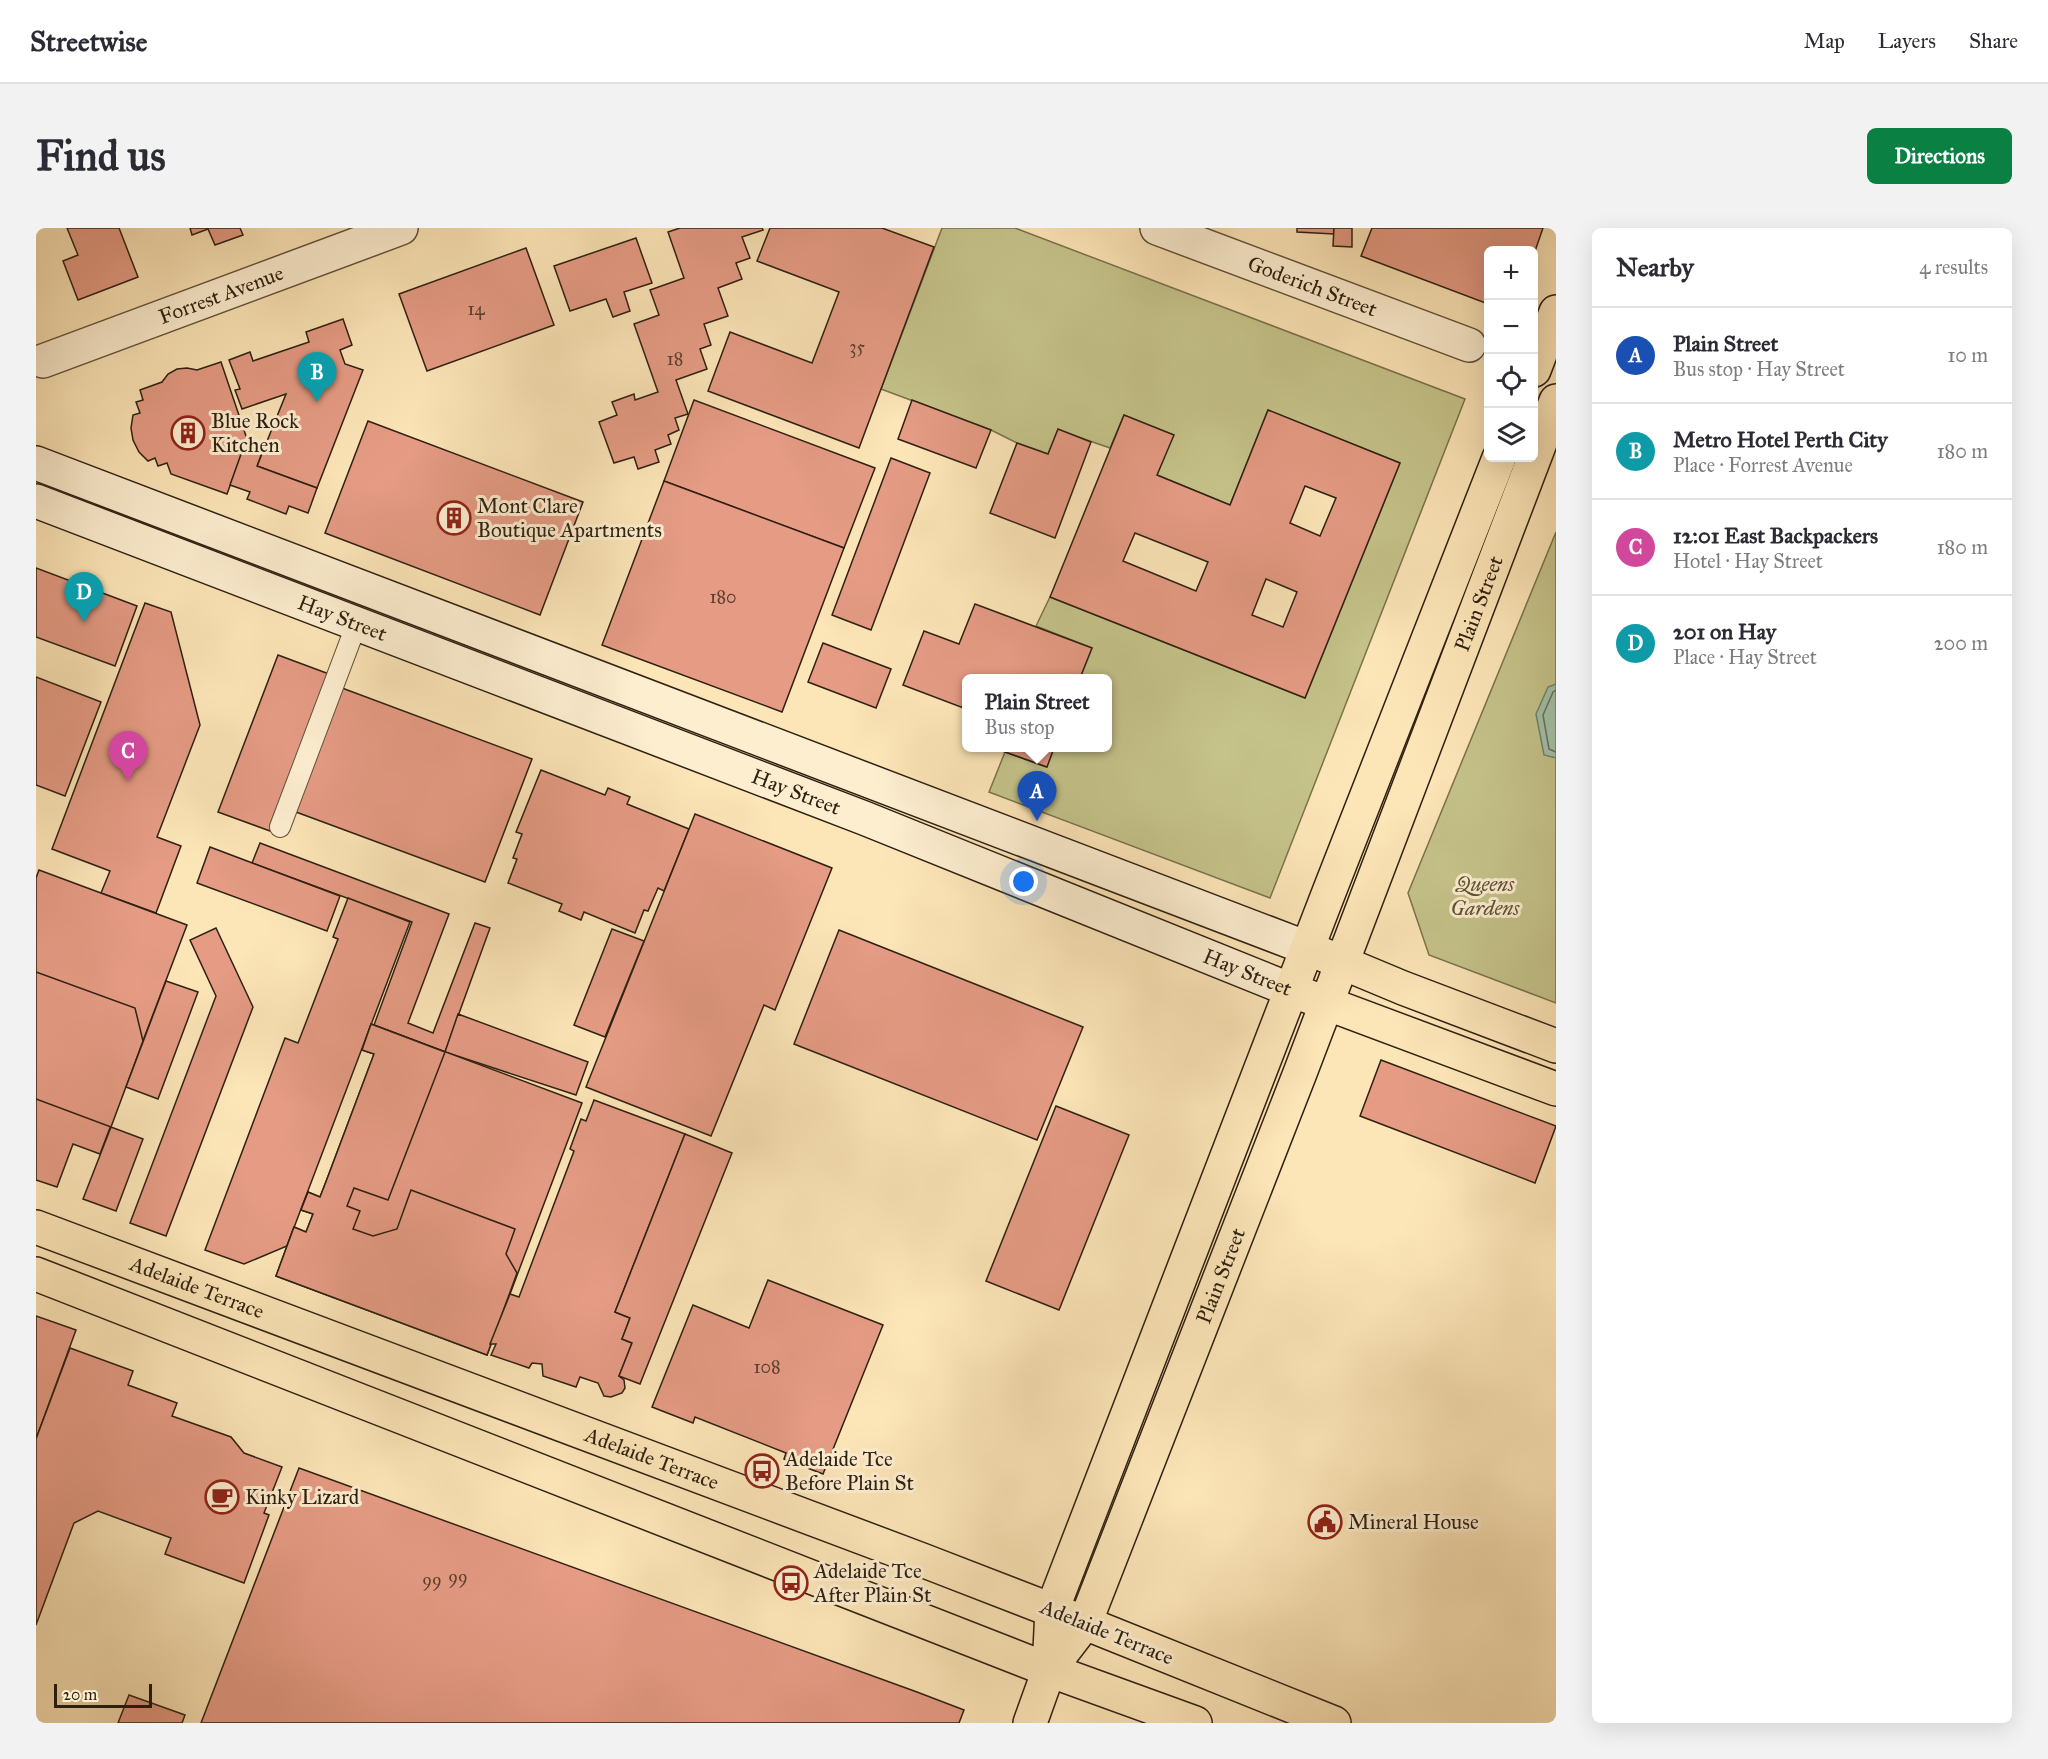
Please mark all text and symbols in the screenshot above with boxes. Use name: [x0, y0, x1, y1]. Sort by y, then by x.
text: Streetwise: [30, 24, 147, 59]
text: Map: [1804, 28, 1845, 54]
text: Layers: [1878, 28, 1936, 54]
text: Share: [1969, 28, 2018, 54]
button: Directions: [1867, 128, 2012, 184]
text: Find us: [36, 130, 166, 182]
map controls: [1484, 246, 1538, 462]
button: +: [1484, 246, 1538, 300]
street label: Goderich Street: [1244, 250, 1381, 323]
text: Nearby: [1616, 251, 1694, 283]
text: 4 results: [1919, 255, 1988, 279]
street label: Forrest Avenue: [155, 260, 287, 330]
house number: 14: [467, 298, 486, 320]
button: −: [1484, 300, 1538, 354]
text: Plain Street: [1673, 330, 1778, 357]
house number: 35: [849, 336, 865, 358]
text: A: [1629, 343, 1642, 367]
text: 10 m: [1947, 343, 1988, 367]
house number: 18: [667, 348, 683, 370]
pin: B: [298, 352, 336, 402]
button: locate: [1484, 354, 1538, 408]
text: Bus stop · Hay Street: [1673, 357, 1845, 381]
place label: Blue Rock Kitchen: [211, 408, 299, 458]
button: layers: [1484, 408, 1538, 462]
building icon: Blue Rock Kitchen: [170, 415, 206, 451]
text: Metro Hotel Perth City: [1673, 426, 1887, 453]
text: B: [1629, 439, 1642, 463]
text: 180 m: [1937, 439, 1988, 463]
text: Place · Forrest Avenue: [1673, 453, 1853, 477]
place label: Mont Clare Boutique Apartments: [477, 493, 662, 543]
building icon: Mont Clare Boutique Apartments: [436, 500, 472, 536]
text: 12:01 East Backpackers: [1673, 522, 1878, 549]
text: C: [1629, 535, 1642, 559]
text: 180 m: [1937, 535, 1988, 559]
text: Hotel · Hay Street: [1673, 549, 1823, 573]
street label: Plain Street: [1449, 552, 1509, 655]
pin: D: [64, 572, 104, 622]
house number: 180: [709, 586, 737, 608]
street label: Hay Street: [294, 589, 391, 647]
text: 201 on Hay: [1673, 618, 1776, 645]
text: D: [1628, 631, 1643, 655]
text: 200 m: [1934, 631, 1988, 655]
text: Place · Hay Street: [1673, 645, 1817, 669]
popup: [962, 674, 1112, 752]
text: Plain Street: [984, 688, 1090, 715]
text: Bus stop: [984, 715, 1055, 739]
pin: C: [108, 732, 148, 781]
street label: Hay Street: [748, 763, 845, 821]
pin: A: [1018, 772, 1056, 821]
your location: [1009, 867, 1038, 896]
park label: Queens Gardens: [1451, 871, 1520, 921]
street label: Hay Street: [1199, 943, 1296, 1002]
street label: Plain Street: [1190, 1224, 1251, 1327]
street label: Adelaide Terrace: [125, 1250, 268, 1325]
house number: 108: [753, 1356, 781, 1378]
street label: Adelaide Terrace: [580, 1421, 723, 1496]
place label: Adelaide Tce Before Plain St: [784, 1446, 915, 1496]
bus stop icon: Adelaide Tce Before Plain St: [744, 1453, 780, 1489]
cafe icon: Kinky Lizard: [204, 1479, 240, 1515]
place label: Kinky Lizard: [245, 1484, 360, 1510]
public building icon: Mineral House: [1307, 1504, 1343, 1540]
place label: Mineral House: [1348, 1509, 1479, 1535]
place label: Adelaide Tce After Plain St: [813, 1558, 932, 1608]
bus stop icon: Adelaide Tce After Plain St: [773, 1565, 809, 1601]
house number: 99: [448, 1566, 468, 1588]
house number: 99: [422, 1569, 442, 1591]
street label: Adelaide Terrace: [1036, 1593, 1177, 1671]
scale bar: [54, 1681, 152, 1708]
text: 20 m: [63, 1685, 97, 1704]

